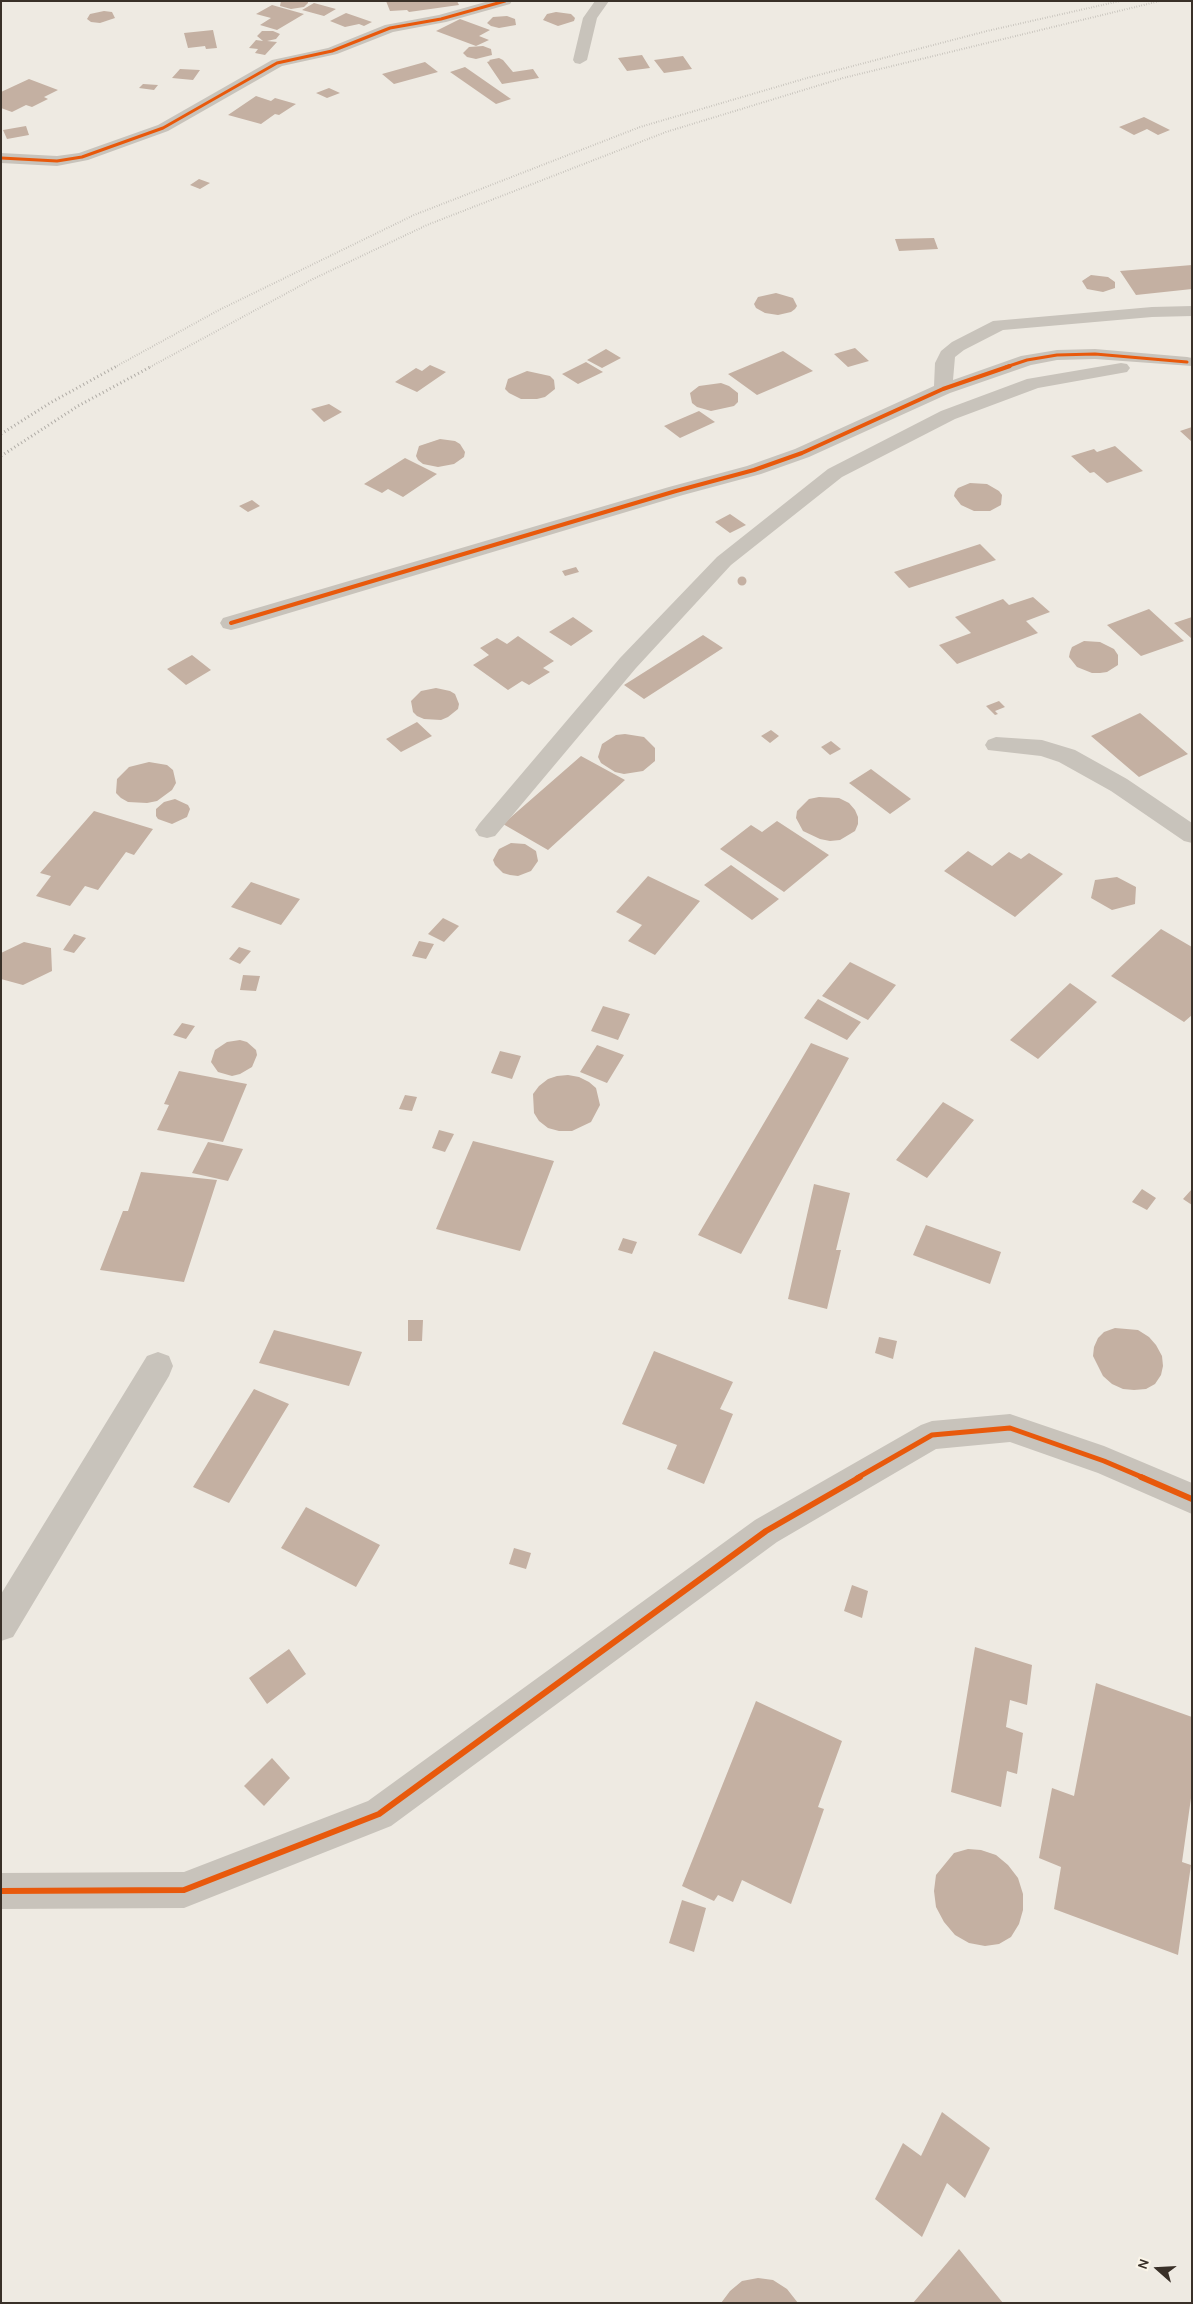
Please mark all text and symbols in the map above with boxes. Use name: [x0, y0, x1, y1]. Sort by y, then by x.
north arrow: [1133, 2244, 1183, 2294]
text: N: [1134, 2256, 1153, 2271]

